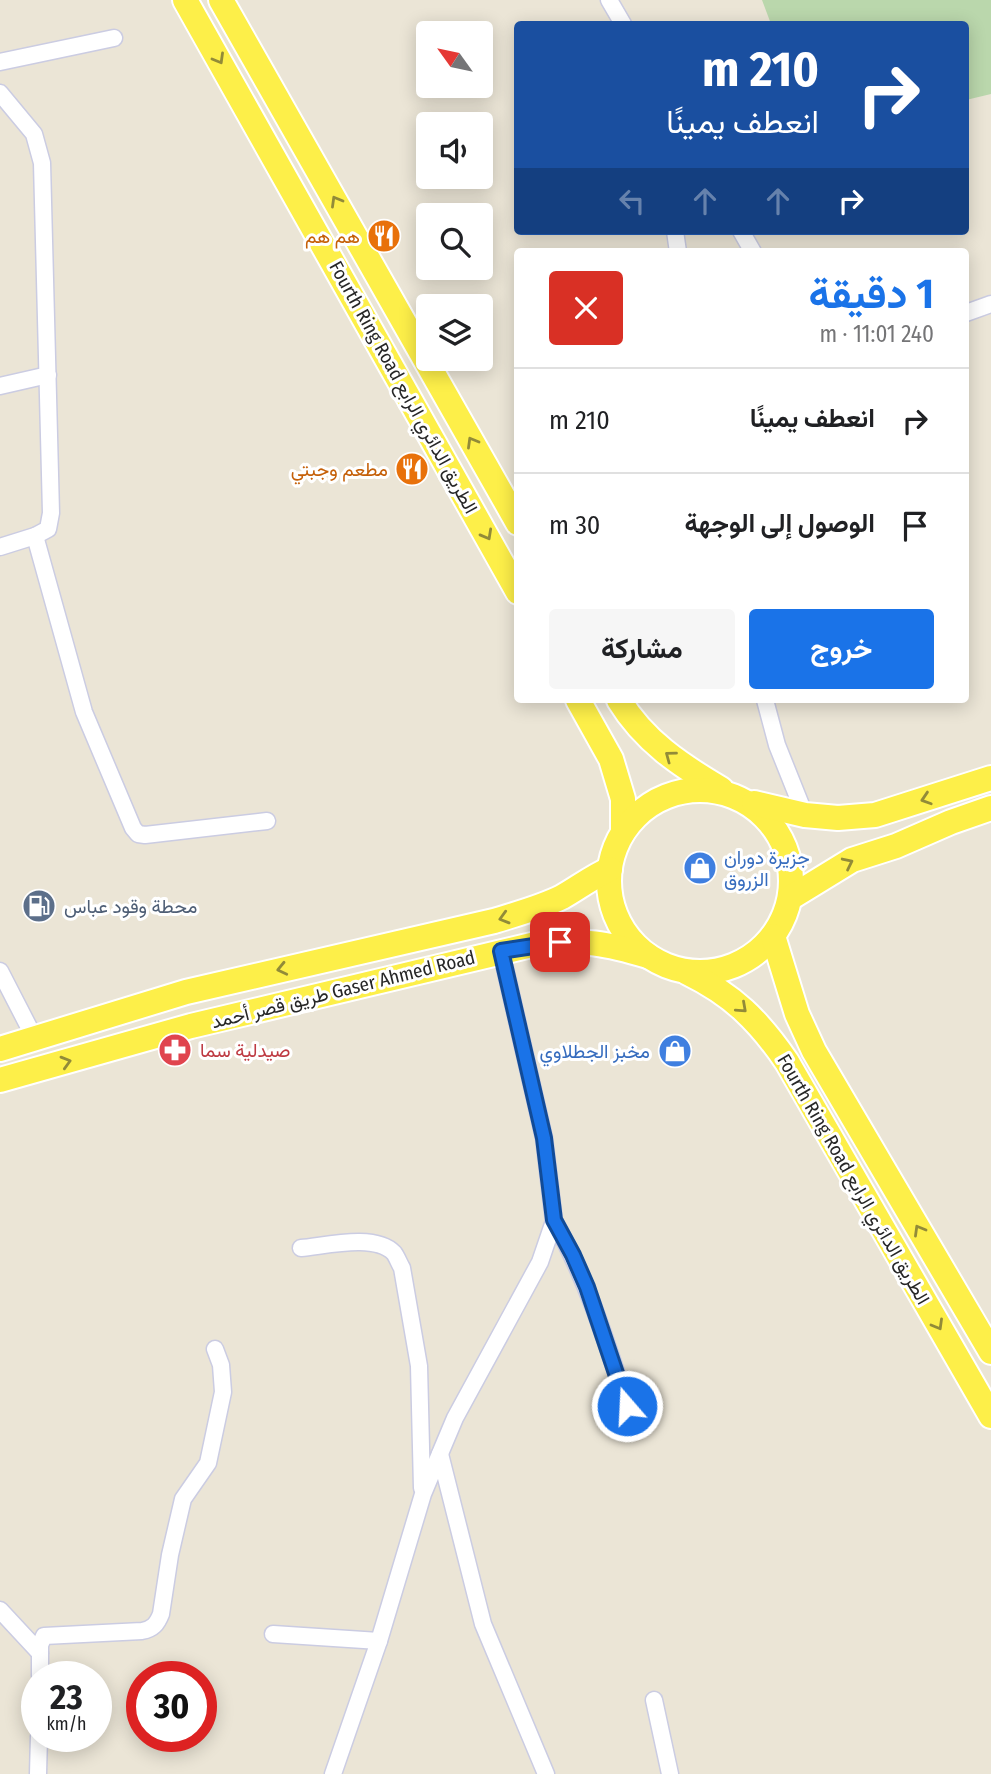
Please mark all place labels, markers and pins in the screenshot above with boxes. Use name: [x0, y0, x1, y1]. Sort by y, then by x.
restaurant icon: هم هم: [365, 217, 403, 255]
place label: هم هم: [305, 225, 360, 249]
restaurant icon: مطعم وجبتي: [393, 450, 431, 488]
place label: مطعم وجبتي: [291, 458, 388, 485]
place label: جزيرة دوران الزروق: [724, 846, 810, 891]
shop icon: جزيرة دوران الزروق: [681, 849, 719, 887]
fuel station icon: محطة وقود عباس: [20, 887, 58, 925]
place label: محطة وقود عباس: [64, 895, 197, 918]
pin: [530, 912, 590, 972]
pharmacy icon: صيدلية سما: [156, 1031, 194, 1069]
shop icon: مخبز الجطلاوي: [656, 1032, 694, 1070]
place label: صيدلية سما: [200, 1039, 290, 1062]
place label: مخبز الجطلاوي: [540, 1040, 650, 1067]

